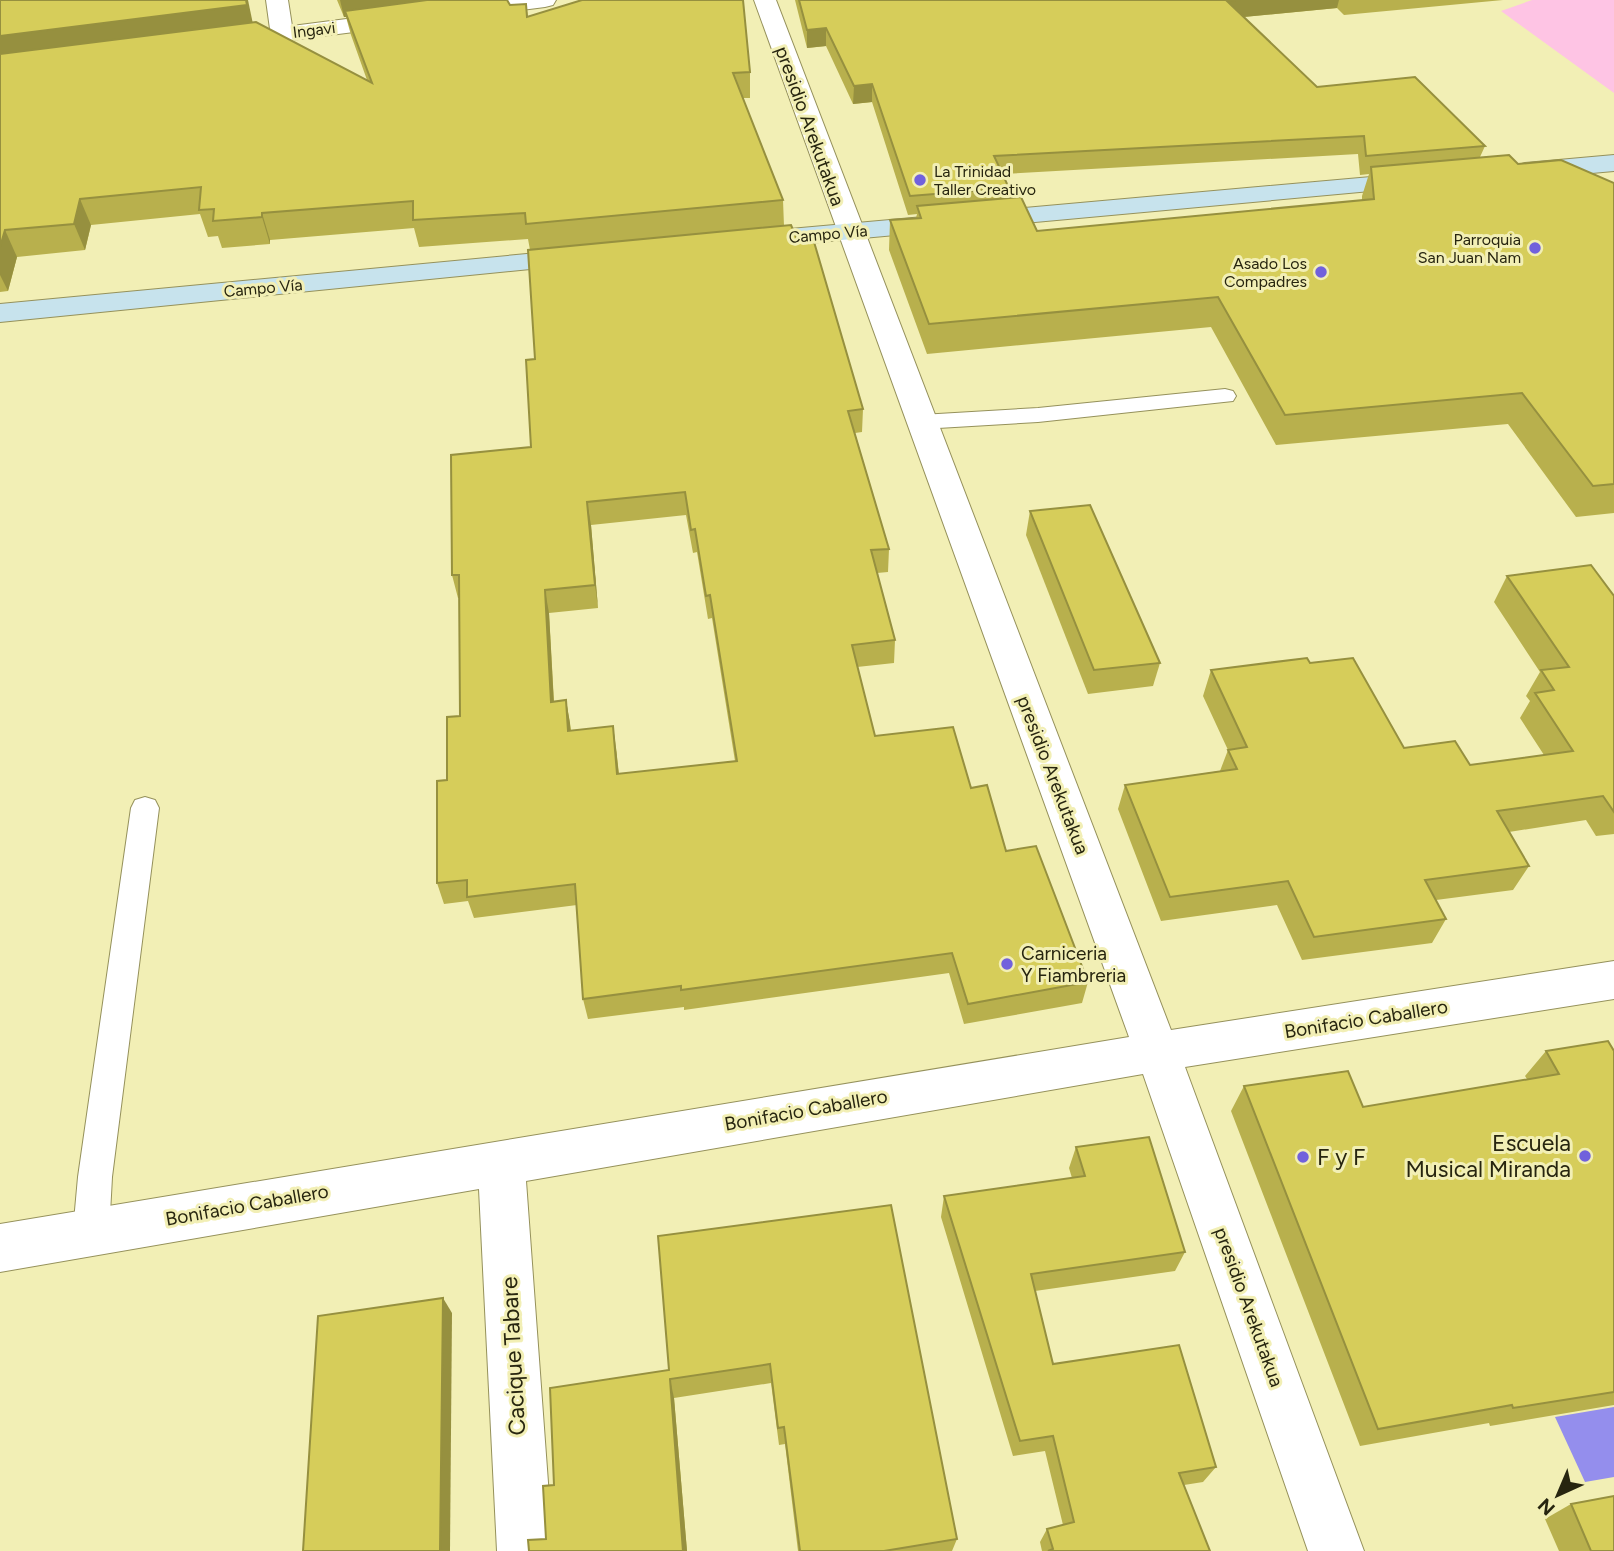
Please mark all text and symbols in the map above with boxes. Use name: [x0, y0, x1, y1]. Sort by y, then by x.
street label: Ingavi: [292, 18, 336, 42]
street label: presidio Arekutakua: [770, 43, 850, 209]
place label: La Trinidad Taller Creativo: [934, 162, 1036, 199]
marker: La Trinidad Taller Creativo: [912, 172, 928, 188]
street label: Campo Vía: [788, 221, 868, 247]
place label: Parroquia San Juan Nam: [1418, 230, 1521, 267]
marker: Parroquia San Juan Nam: [1527, 240, 1543, 256]
place label: Asado Los Compadres: [1224, 254, 1307, 291]
marker: Asado Los Compadres: [1313, 264, 1329, 280]
street label: Campo Vía: [223, 275, 303, 301]
street label: presidio Arekutakua: [1012, 692, 1094, 858]
place label: Carniceria Y Fiambreria: [1021, 942, 1126, 987]
marker: Carniceria Y Fiambreria: [999, 956, 1015, 972]
street label: Bonifacio Caballero: [1283, 995, 1449, 1043]
street label: Bonifacio Caballero: [723, 1084, 889, 1136]
place label: Escuela Musical Miranda: [1405, 1129, 1571, 1183]
place label: F y F: [1317, 1143, 1365, 1171]
marker: Escuela Musical Miranda: [1577, 1148, 1593, 1164]
marker: F y F: [1295, 1149, 1311, 1165]
street label: Bonifacio Caballero: [164, 1179, 330, 1231]
street label: presidio Arekutakua: [1209, 1224, 1289, 1390]
street label: Cacique Tabare: [495, 1276, 531, 1436]
north arrow: [1523, 1460, 1593, 1530]
text: N: [1533, 1493, 1560, 1520]

